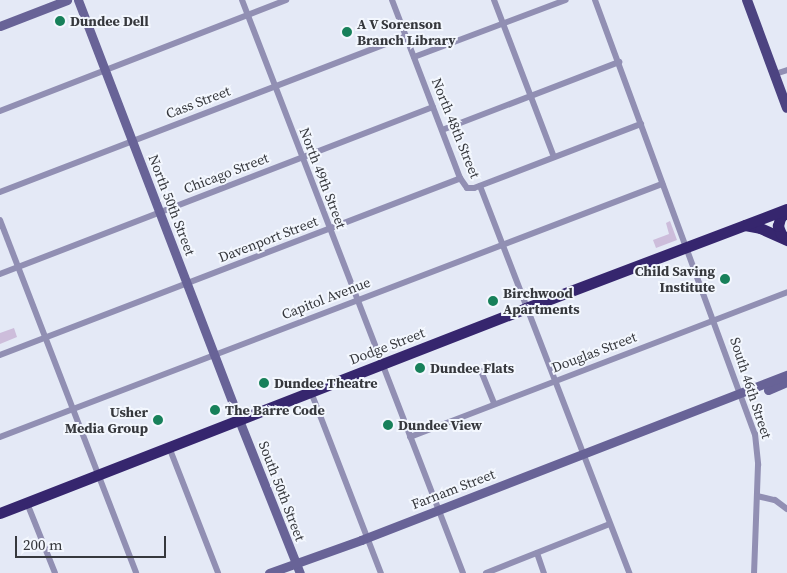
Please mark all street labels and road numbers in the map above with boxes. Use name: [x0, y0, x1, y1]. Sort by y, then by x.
street label: North 48th Street: [428, 75, 484, 181]
street label: Cass Street: [163, 82, 233, 122]
street label: North 49th Street: [296, 125, 350, 231]
street label: Chicago Street: [181, 149, 271, 197]
street label: North 50th Street: [145, 152, 199, 258]
street label: Davenport Street: [216, 212, 320, 266]
street label: Capitol Avenue: [279, 273, 373, 323]
street label: Dodge Street: [347, 324, 427, 368]
street label: Douglas Street: [549, 328, 639, 376]
street label: South 46th Street: [727, 335, 775, 441]
street label: South 50th Street: [255, 439, 309, 543]
street label: Farnam Street: [409, 465, 497, 513]

